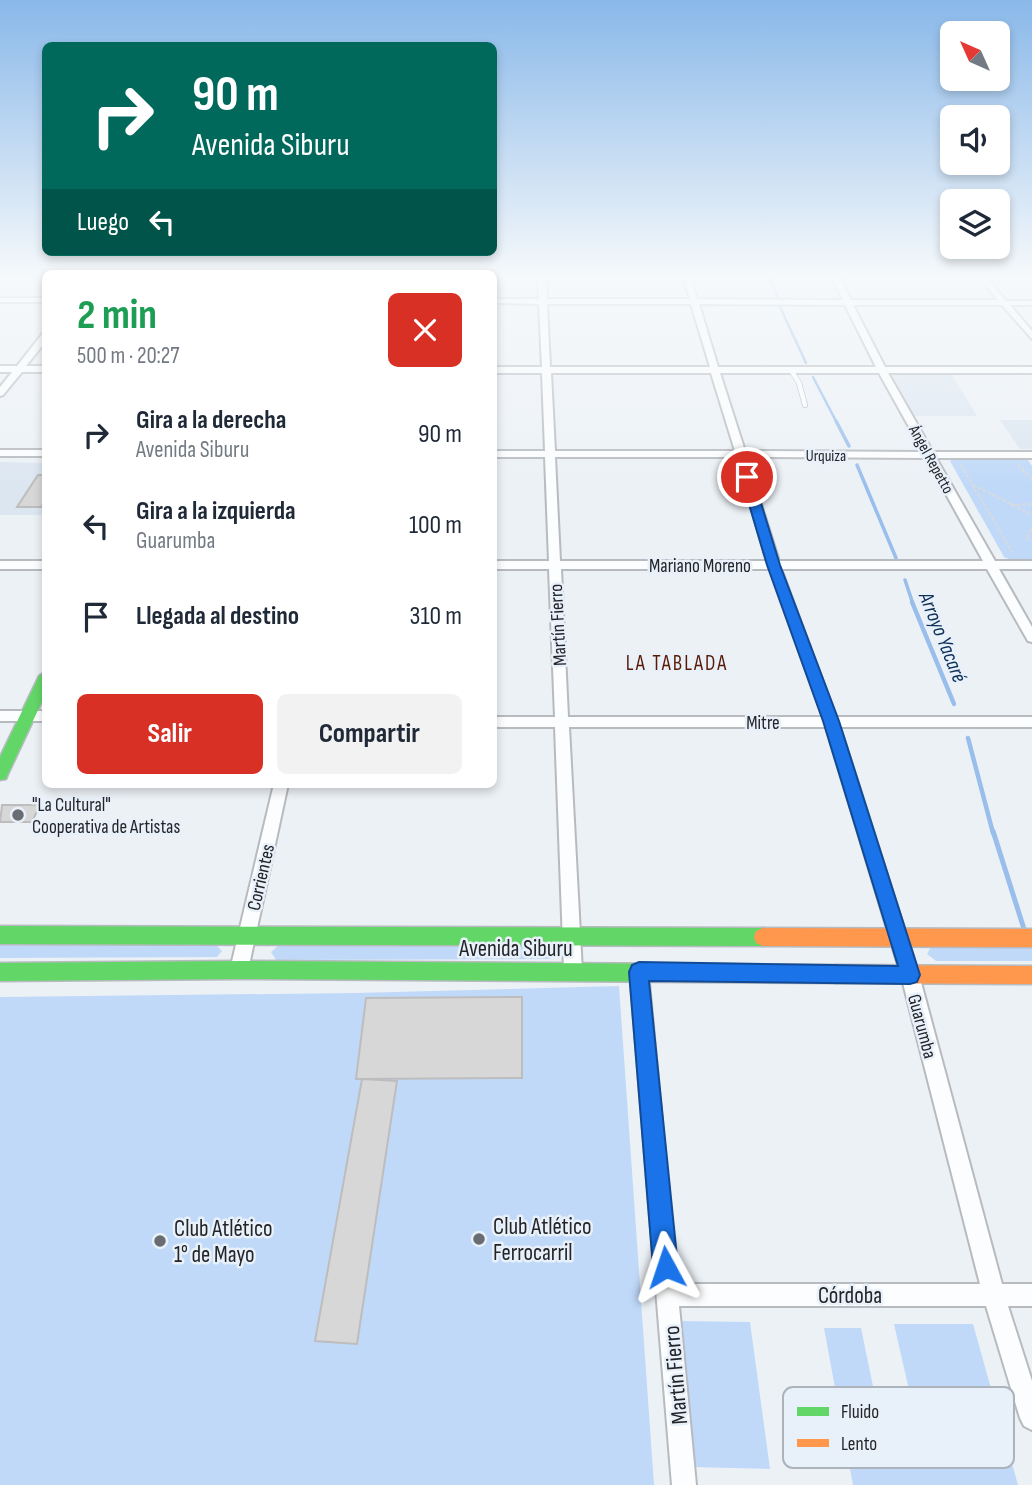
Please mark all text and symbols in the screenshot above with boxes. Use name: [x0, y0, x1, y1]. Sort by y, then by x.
north arrow: [940, 21, 1010, 91]
map controls: [940, 21, 1010, 259]
text: 90 m: [192, 66, 279, 125]
icon: right: [77, 70, 168, 161]
button: sound: [940, 105, 1010, 175]
text: Avenida Siburu: [192, 126, 350, 165]
button: layers: [940, 189, 1010, 259]
icon: left: [143, 203, 181, 241]
text: Luego: [77, 207, 129, 238]
text: 2 min: [77, 290, 157, 341]
button: close: [388, 293, 462, 367]
text: 500 m · 20:27: [77, 342, 180, 370]
text: Gira a la derecha: [136, 405, 286, 436]
icon: right: [77, 416, 115, 454]
text: 90 m: [418, 419, 462, 450]
street label: Ángel Repetto: [904, 421, 957, 497]
text: Avenida Siburu: [136, 436, 249, 464]
pin: [717, 447, 777, 507]
street label: Urquiza: [806, 447, 846, 466]
icon: arrive: [728, 458, 766, 496]
text: Gira a la izquierda: [136, 496, 296, 527]
icon: left: [77, 507, 115, 545]
text: 100 m: [409, 510, 462, 541]
text: Guarumba: [136, 527, 215, 555]
street label: Mariano Moreno: [649, 555, 751, 578]
street label: Martín Fierro: [545, 583, 572, 666]
water label: Arroyo Yacaré: [913, 587, 972, 686]
icon: arrive: [77, 598, 115, 636]
text: Llegada al destino: [136, 601, 299, 632]
text: 310 m: [410, 601, 462, 632]
district label: LA TABLADA: [626, 651, 728, 676]
button: Salir: [77, 694, 263, 774]
button: Compartir: [277, 694, 462, 774]
street label: Mitre: [746, 712, 780, 735]
place label: "La Cultural" Cooperativa de Artistas: [32, 794, 180, 839]
marker: "La Cultural" Cooperativa de Artistas: [10, 807, 26, 823]
street label: Corrientes: [243, 842, 280, 913]
street label: Avenida Siburu: [458, 935, 573, 963]
street label: Guarumba: [902, 992, 941, 1061]
place label: Club Atlético Ferrocarril: [493, 1213, 592, 1267]
place label: Club Atlético 1° de Mayo: [174, 1215, 273, 1269]
position arrow: [629, 1230, 703, 1304]
marker: Club Atlético Ferrocarril: [471, 1231, 487, 1247]
marker: Club Atlético 1° de Mayo: [152, 1233, 168, 1249]
street label: Córdoba: [818, 1282, 882, 1310]
street label: Martín Fierro: [658, 1324, 694, 1426]
legend: [783, 1387, 1014, 1468]
text: Fluido: [841, 1401, 879, 1424]
text: Lento: [841, 1433, 877, 1456]

